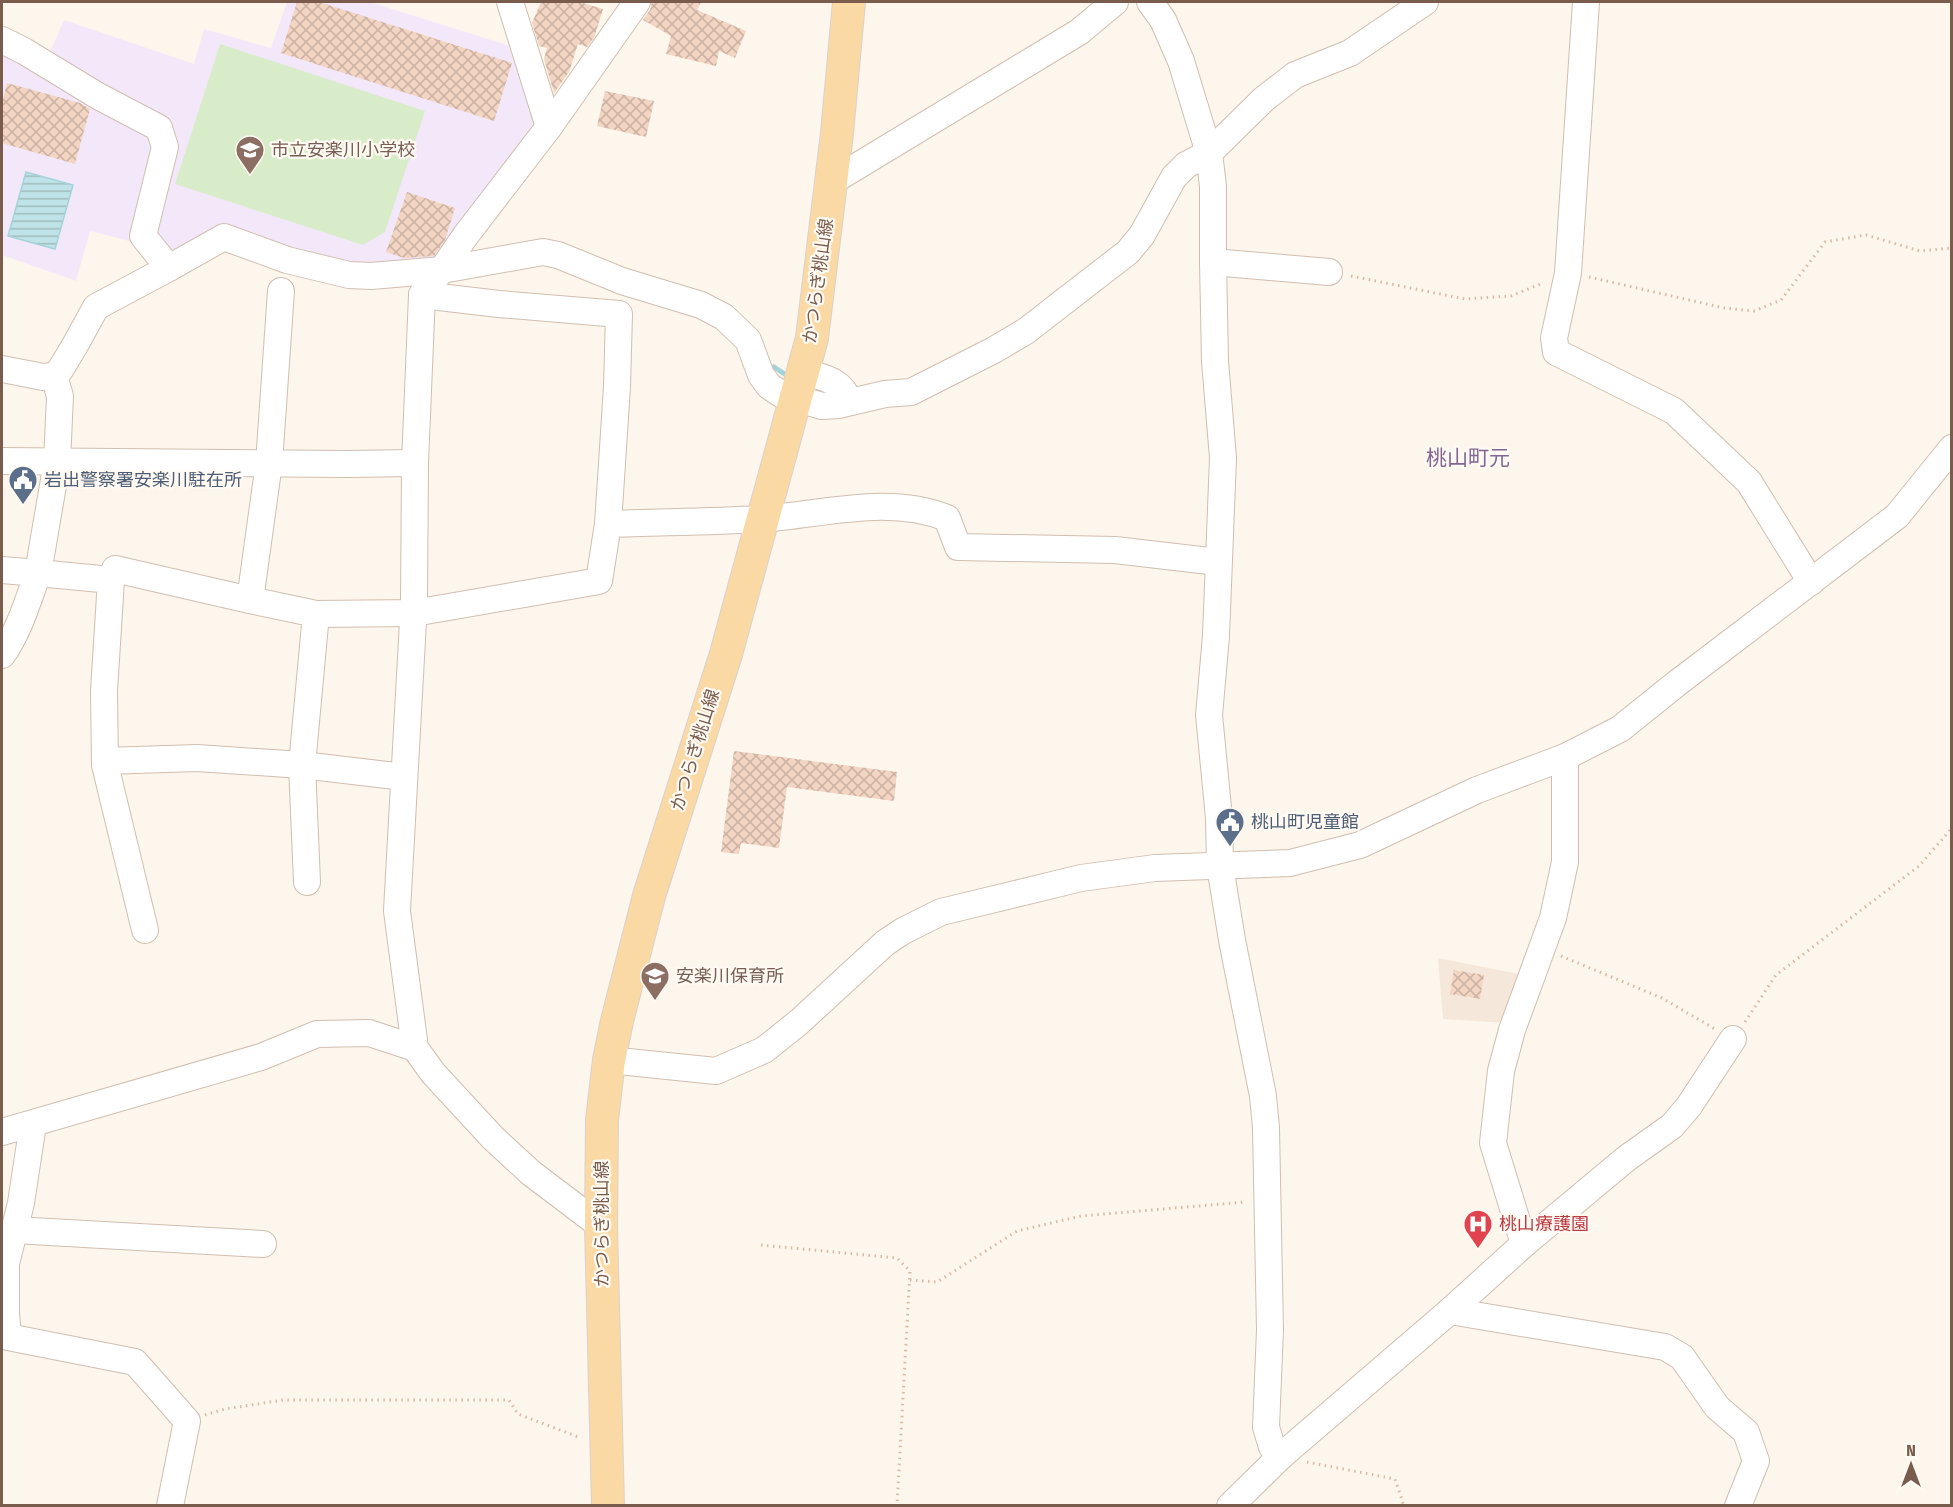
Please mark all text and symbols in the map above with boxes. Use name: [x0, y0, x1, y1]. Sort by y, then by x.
school or university icon: 市立安楽川小学校: [234, 134, 266, 176]
place label: 市立安楽川小学校: [271, 139, 415, 161]
street label: かつらぎ桃山線: [798, 217, 838, 345]
district label: 桃山町元: [1426, 445, 1510, 471]
public building icon: 岩出警察署安楽川駐在所: [7, 464, 39, 506]
place label: 岩出警察署安楽川駐在所: [44, 469, 242, 491]
street label: かつらぎ桃山線: [666, 687, 724, 813]
public building icon: 桃山町児童館: [1214, 806, 1246, 848]
place label: 桃山町児童館: [1251, 811, 1359, 833]
school or university icon: 安楽川保育所: [639, 960, 671, 1002]
place label: 安楽川保育所: [676, 965, 784, 987]
street label: かつらぎ桃山線: [591, 1161, 613, 1287]
hospital icon: 桃山療護園: [1462, 1208, 1494, 1250]
place label: 桃山療護園: [1499, 1213, 1589, 1235]
north arrow: [1881, 1435, 1941, 1495]
text: N: [1906, 1441, 1916, 1460]

